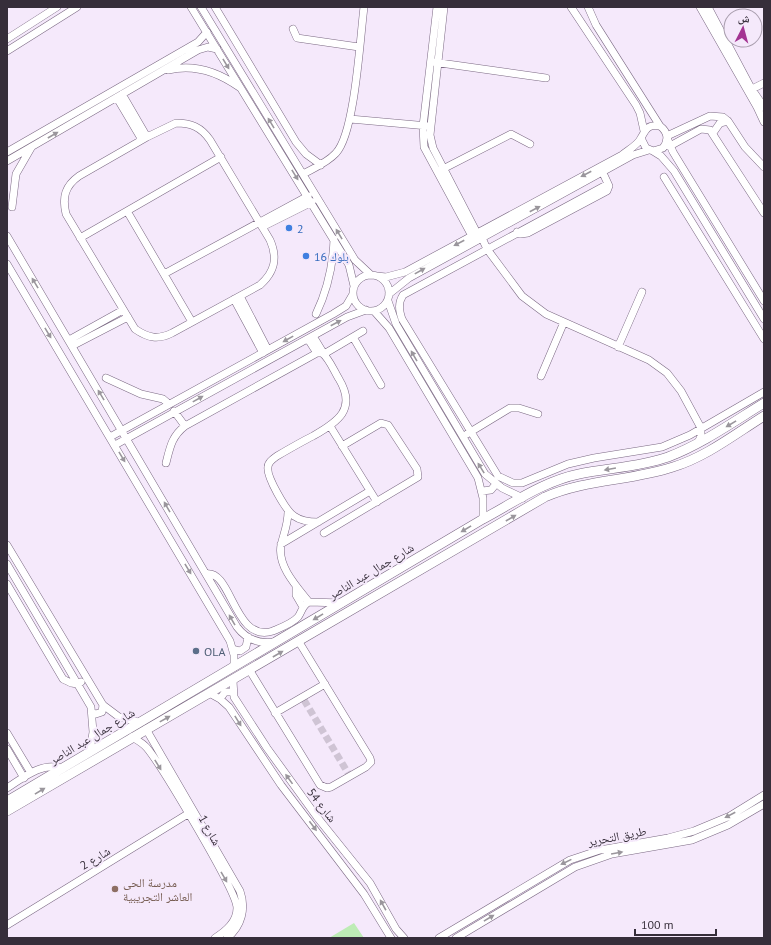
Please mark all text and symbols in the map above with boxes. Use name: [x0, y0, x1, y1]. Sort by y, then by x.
north arrow: [723, 8, 763, 48]
text: ش: [737, 10, 751, 27]
one-way arrow: [223, 58, 230, 70]
one-way arrow: [268, 117, 275, 129]
one-way arrow: [47, 131, 59, 138]
one-way arrow: [291, 169, 298, 181]
one-way arrow: [580, 171, 592, 178]
one-way arrow: [529, 206, 541, 213]
place label: 2: [297, 221, 304, 236]
marker: 2: [284, 223, 294, 233]
one-way arrow: [335, 228, 342, 240]
one-way arrow: [453, 239, 465, 246]
place label: بلوك 16: [314, 249, 349, 264]
marker: بلوك 16: [301, 251, 311, 261]
one-way arrow: [415, 268, 426, 275]
one-way arrow: [32, 277, 39, 289]
one-way arrow: [331, 320, 342, 326]
one-way arrow: [45, 327, 52, 339]
one-way arrow: [282, 336, 293, 343]
one-way arrow: [411, 350, 418, 362]
one-way arrow: [98, 389, 105, 401]
one-way arrow: [192, 395, 203, 402]
one-way arrow: [725, 420, 737, 427]
one-way arrow: [118, 451, 125, 463]
one-way arrow: [477, 462, 484, 474]
one-way arrow: [604, 467, 616, 473]
one-way arrow: [163, 501, 170, 513]
one-way arrow: [505, 514, 517, 521]
one-way arrow: [460, 525, 472, 532]
street label: شارع جمال عبد الناصر: [325, 540, 417, 604]
one-way arrow: [184, 564, 192, 574]
one-way arrow: [312, 613, 324, 620]
one-way arrow: [229, 614, 236, 626]
place label: OLA: [204, 644, 226, 659]
marker: OLA: [191, 646, 201, 656]
one-way arrow: [272, 651, 284, 658]
street label: شارع جمال عبد الناصر: [46, 705, 138, 769]
one-way arrow: [234, 715, 241, 727]
one-way arrow: [159, 716, 171, 722]
one-way arrow: [154, 760, 162, 770]
one-way arrow: [285, 774, 293, 784]
street label: شارع 54: [303, 785, 340, 826]
one-way arrow: [34, 788, 46, 795]
street label: شارع 1: [195, 812, 224, 848]
one-way arrow: [725, 812, 736, 818]
one-way arrow: [309, 821, 318, 832]
street label: طريق التحرير: [585, 823, 648, 849]
street label: شارع 2: [77, 843, 113, 874]
one-way arrow: [611, 850, 623, 856]
one-way arrow: [560, 859, 572, 865]
one-way arrow: [221, 871, 227, 883]
place label: مدرسة الحى العاشر التجريبية: [123, 875, 192, 904]
marker: مدرسة الحى العاشر التجريبية: [110, 884, 120, 894]
one-way arrow: [380, 900, 386, 911]
scale bar: [635, 911, 716, 937]
one-way arrow: [484, 914, 494, 922]
text: 100 m: [641, 917, 674, 932]

